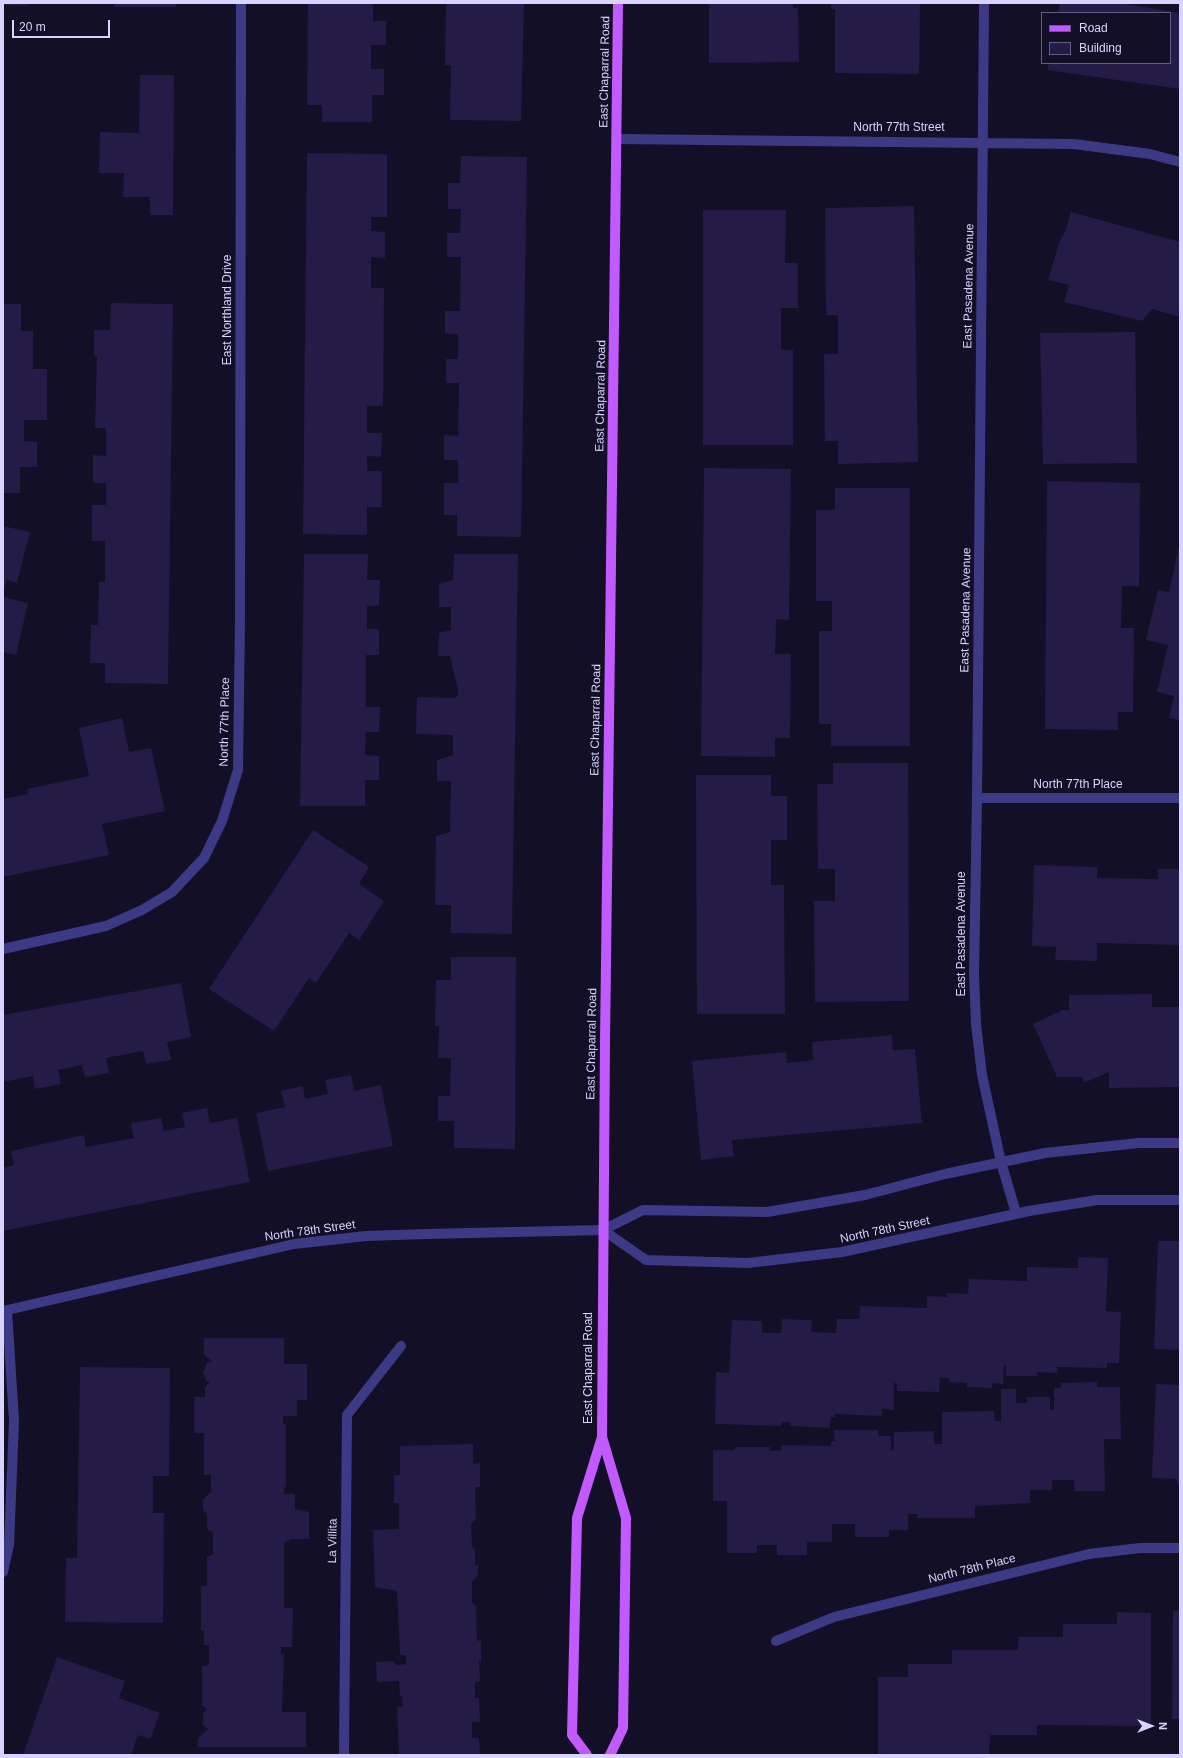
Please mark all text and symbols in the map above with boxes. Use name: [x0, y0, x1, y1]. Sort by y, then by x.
scale bar: [14, 12, 112, 38]
legend: [1041, 12, 1171, 64]
street label: East Chaparral Road: [597, 16, 613, 128]
text: 20 m: [19, 20, 46, 34]
text: Road: [1079, 21, 1108, 35]
text: Building: [1079, 41, 1122, 55]
street label: North 77th Street: [853, 121, 945, 135]
street label: East Pasadena Avenue: [961, 223, 977, 349]
street label: East Northland Drive: [221, 255, 235, 365]
street label: East Chaparral Road: [593, 340, 609, 452]
street label: East Pasadena Avenue: [958, 547, 974, 673]
street label: East Chaparral Road: [588, 664, 604, 776]
street label: North 77th Place: [217, 677, 233, 767]
street label: North 77th Place: [1033, 778, 1123, 792]
street label: East Pasadena Avenue: [955, 871, 969, 997]
street label: East Chaparral Road: [584, 988, 600, 1100]
street label: North 78th Street: [839, 1213, 931, 1247]
street label: North 78th Street: [264, 1218, 356, 1244]
street label: East Chaparral Road: [582, 1312, 596, 1424]
street label: La Villita: [325, 1518, 341, 1564]
street label: North 78th Place: [927, 1551, 1017, 1587]
north arrow: [1131, 1706, 1171, 1746]
text: N: [1157, 1722, 1169, 1730]

